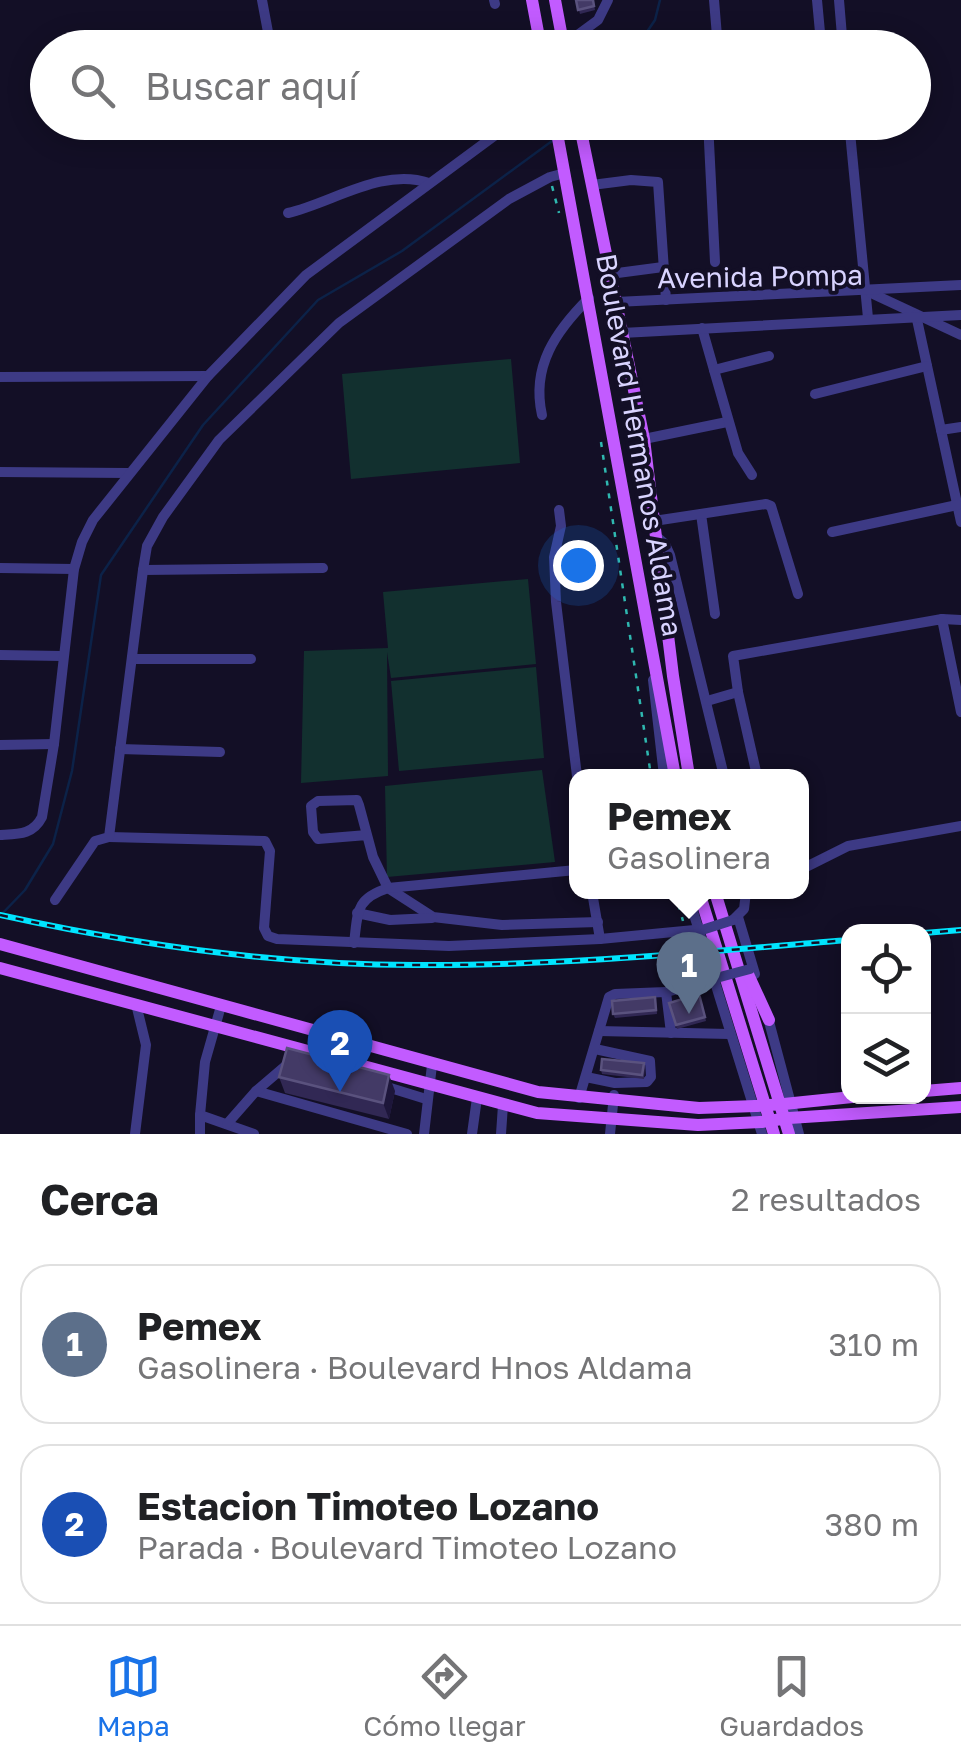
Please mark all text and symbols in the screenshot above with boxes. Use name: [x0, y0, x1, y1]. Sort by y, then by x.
search box: [30, 30, 931, 140]
icon: search: [65, 58, 120, 113]
text: Buscar aquí: [145, 63, 358, 108]
street label: Boulevard Hermanos Aldama: [590, 251, 690, 639]
street label: Avenida Pompa: [657, 258, 863, 294]
your location: [553, 540, 604, 591]
popup: [569, 769, 809, 899]
text: Pemex: [607, 793, 731, 838]
text: Gasolinera: [607, 838, 771, 876]
map controls: [841, 924, 931, 1104]
button: locate: [841, 924, 931, 1014]
pin: 1: [656, 932, 722, 1014]
pin: 2: [308, 1010, 372, 1092]
button: layers: [841, 1014, 931, 1104]
text: Cerca: [40, 1174, 159, 1224]
text: 2 resultados: [731, 1180, 921, 1218]
text: Pemex: [137, 1303, 262, 1348]
text: 1: [66, 1325, 83, 1363]
text: 310 m: [829, 1325, 919, 1363]
text: Gasolinera · Boulevard Hnos Aldama: [137, 1348, 692, 1386]
text: Estacion Timoteo Lozano: [137, 1483, 599, 1528]
text: 2: [65, 1505, 84, 1543]
text: 380 m: [825, 1505, 919, 1543]
text: Parada · Boulevard Timoteo Lozano: [137, 1528, 677, 1566]
tab: Mapa: [97, 1649, 170, 1742]
tab: Cómo llegar: [363, 1649, 526, 1742]
tab: Guardados: [719, 1649, 864, 1742]

